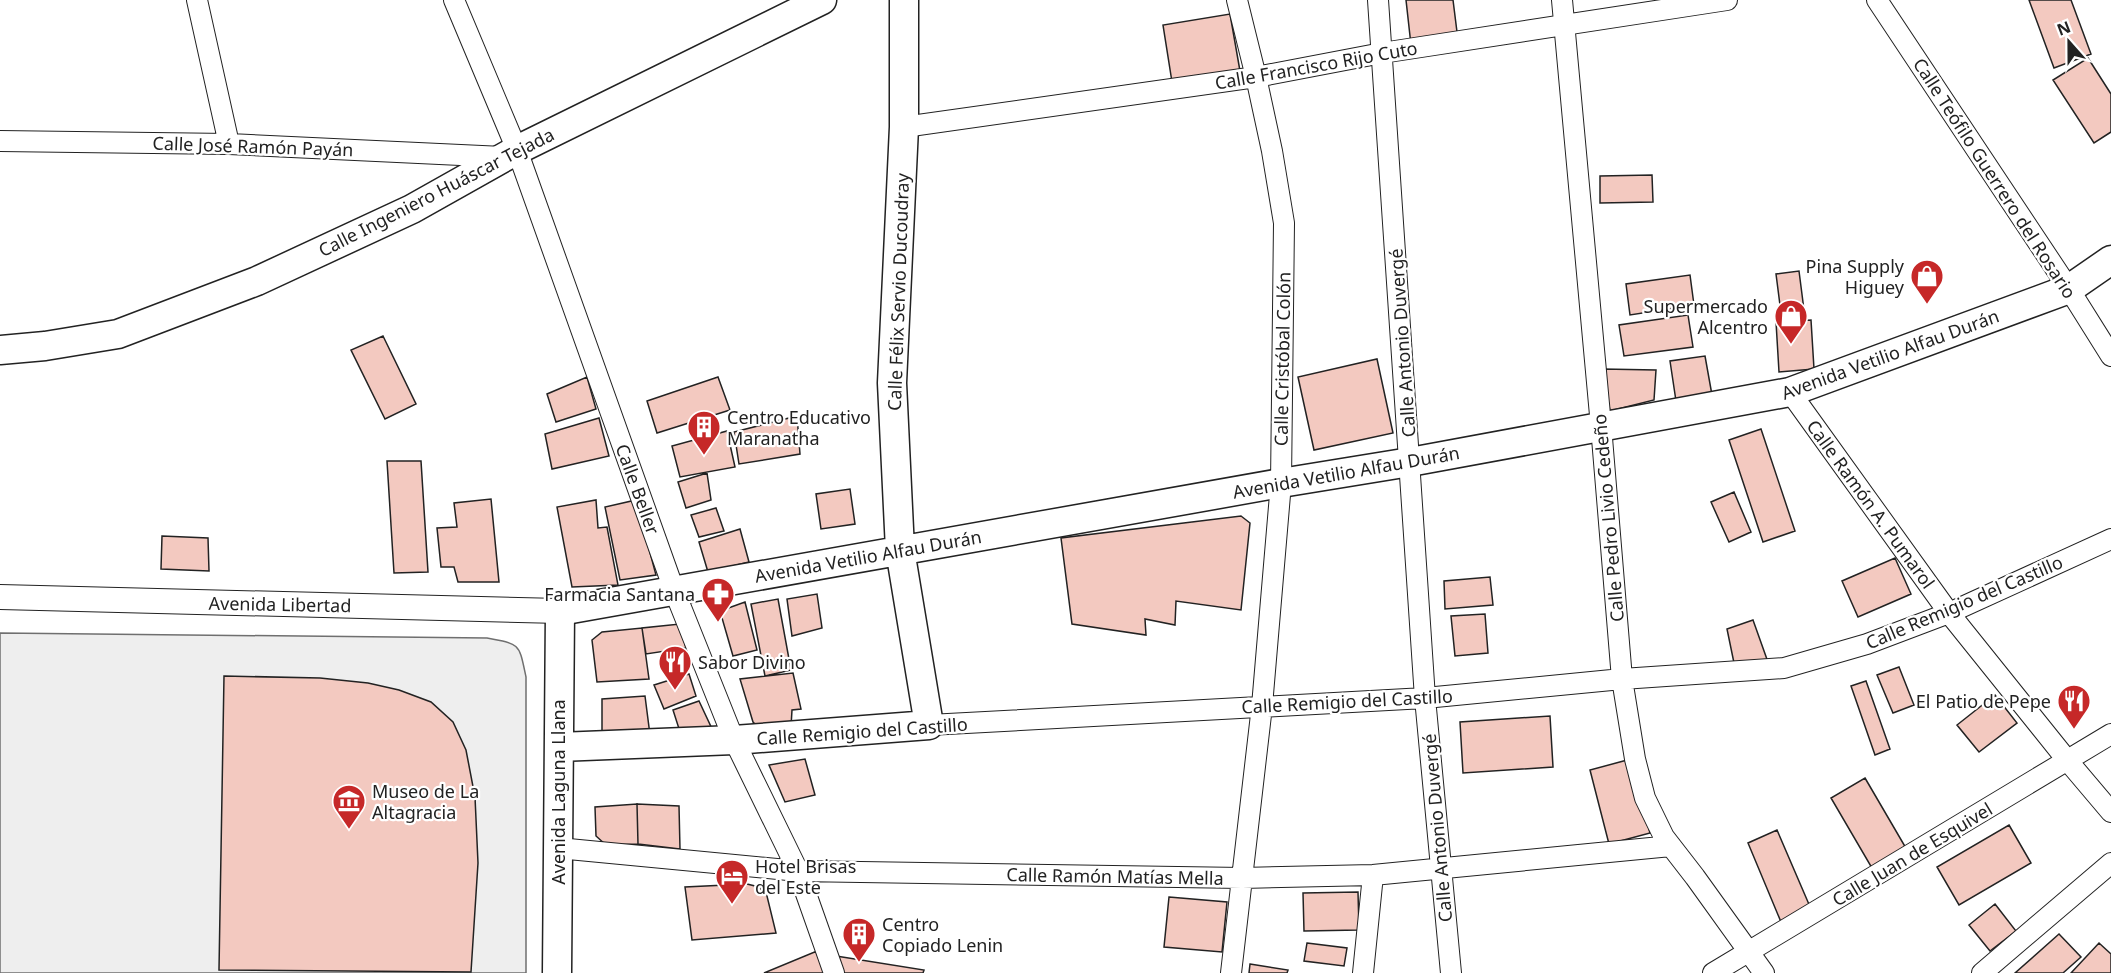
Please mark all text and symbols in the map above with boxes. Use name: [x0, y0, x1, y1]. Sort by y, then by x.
north arrow: [2039, 12, 2099, 72]
text: N: [2054, 15, 2074, 41]
street label: Calle Francisco Rijo Cuto: [1213, 35, 1419, 95]
street label: Calle Teófilo Guerrero del Rosario: [1908, 53, 2082, 303]
street label: Calle Ingeniero Huáscar Tejada: [314, 122, 558, 262]
street label: Calle José Ramón Payán: [152, 130, 354, 162]
street label: Calle Félix Servio Ducoudray: [882, 172, 914, 411]
street label: Calle Antonio Duvergé: [1383, 248, 1421, 438]
place label: Pina Supply Higuey: [1806, 254, 1905, 299]
shop icon: Pina Supply Higuey: [1909, 258, 1945, 305]
street label: Calle Cristóbal Colón: [1268, 272, 1296, 446]
place label: Supermercado Alcentro: [1644, 294, 1768, 339]
shop icon: Supermercado Alcentro: [1773, 298, 1809, 345]
street label: Avenida Vetilio Alfau Durán: [1778, 303, 2002, 405]
place label: Centro Educativo Maranatha: [727, 405, 871, 450]
building icon: Centro Educativo Maranatha: [686, 409, 722, 456]
street label: Calle Pedro Livio Cedeño: [1587, 413, 1629, 623]
street label: Calle Ramón A. Pumarol: [1802, 415, 1940, 593]
street label: Avenida Vetilio Alfau Durán: [1231, 440, 1461, 504]
street label: Calle Beller: [611, 441, 666, 538]
street label: Avenida Vetilio Alfau Durán: [753, 524, 983, 588]
street label: Calle Remigio del Castillo: [1862, 550, 2066, 654]
pharmacy icon: Farmacia Santana: [700, 576, 736, 623]
place label: Farmacia Santana: [544, 582, 695, 606]
street label: Avenida Libertad: [208, 591, 352, 617]
restaurant icon: Sabor Divino: [657, 644, 693, 691]
place label: Sabor Divino: [698, 650, 806, 674]
street label: Calle Remigio del Castillo: [1241, 683, 1453, 719]
restaurant icon: El Patio de Pepe: [2056, 683, 2092, 730]
place label: El Patio de Pepe: [1916, 689, 2051, 713]
street label: Avenida Laguna Llana: [546, 699, 570, 885]
street label: Calle Remigio del Castillo: [756, 712, 968, 750]
street label: Calle Antonio Duvergé: [1417, 733, 1457, 923]
place label: Museo de La Altagracia: [372, 779, 479, 824]
museum icon: Museo de La Altagracia: [331, 783, 367, 830]
street label: Calle Juan de Esquivel: [1827, 797, 1997, 911]
place label: Hotel Brisas del Este: [755, 854, 856, 899]
hotel icon: Hotel Brisas del Este: [714, 858, 750, 905]
street label: Calle Ramón Matías Mella: [1006, 862, 1224, 890]
place label: Centro Copiado Lenin: [882, 912, 1003, 957]
building icon: Centro Copiado Lenin: [841, 916, 877, 963]

